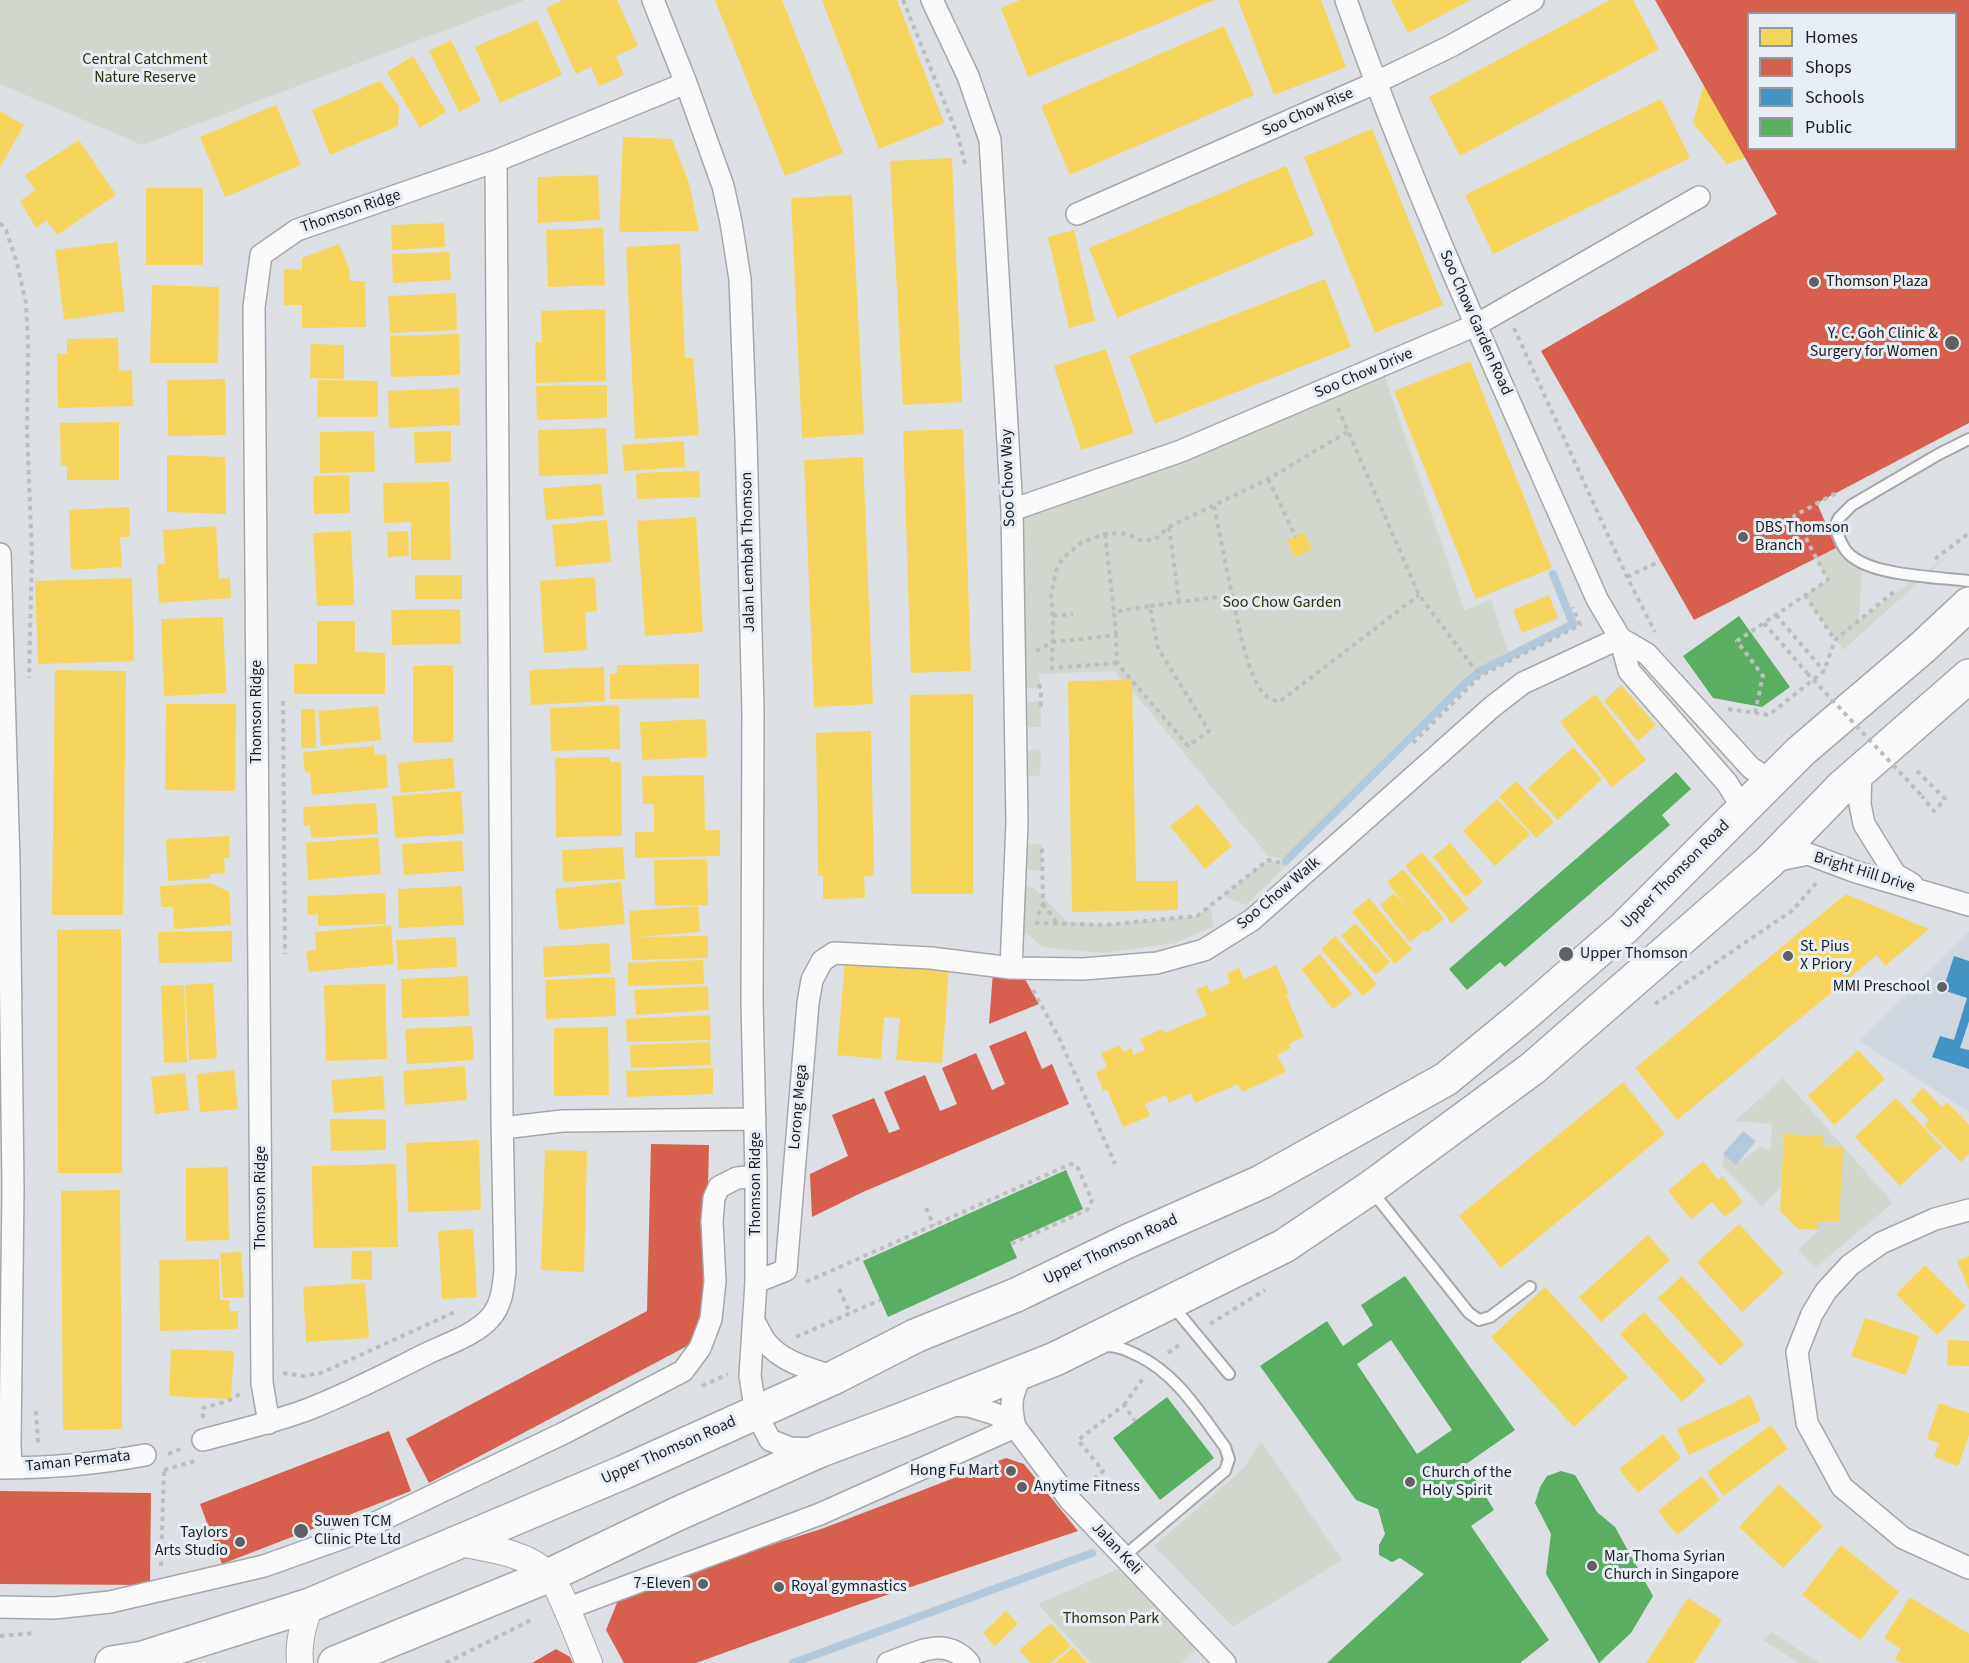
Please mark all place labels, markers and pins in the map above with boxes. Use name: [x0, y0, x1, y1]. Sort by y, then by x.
place label: Thomson Plaza: [1826, 272, 1928, 292]
marker: Thomson Plaza: [1807, 275, 1821, 289]
place label: Y. C. Goh Clinic & Surgery for Women: [1810, 324, 1938, 362]
marker: Y. C. Goh Clinic & Surgery for Women: [1943, 334, 1961, 352]
place label: DBS Thomson Branch: [1755, 518, 1849, 556]
marker: DBS Thomson Branch: [1736, 530, 1750, 544]
place label: St. Pius X Priory: [1800, 937, 1852, 975]
place label: Upper Thomson: [1580, 944, 1688, 964]
marker: Upper Thomson: [1557, 945, 1575, 963]
marker: St. Pius X Priory: [1781, 949, 1795, 963]
place label: MMI Preschool: [1833, 977, 1930, 997]
marker: MMI Preschool: [1935, 980, 1949, 994]
place label: Hong Fu Mart: [910, 1461, 999, 1481]
place label: Church of the Holy Spirit: [1422, 1463, 1512, 1501]
marker: Hong Fu Mart: [1004, 1464, 1018, 1478]
marker: Church of the Holy Spirit: [1403, 1475, 1417, 1489]
place label: Anytime Fitness: [1034, 1477, 1140, 1497]
marker: Anytime Fitness: [1015, 1480, 1029, 1494]
place label: Suwen TCM Clinic Pte Ltd: [314, 1512, 401, 1550]
marker: Suwen TCM Clinic Pte Ltd: [292, 1522, 310, 1540]
place label: Taylors Arts Studio: [155, 1523, 228, 1561]
marker: Taylors Arts Studio: [233, 1535, 247, 1549]
place label: Mar Thoma Syrian Church in Singapore: [1604, 1547, 1739, 1585]
marker: Mar Thoma Syrian Church in Singapore: [1585, 1559, 1599, 1573]
place label: 7-Eleven: [633, 1574, 691, 1594]
marker: 7-Eleven: [696, 1577, 710, 1591]
place label: Royal gymnastics: [791, 1577, 907, 1597]
marker: Royal gymnastics: [772, 1580, 786, 1594]

